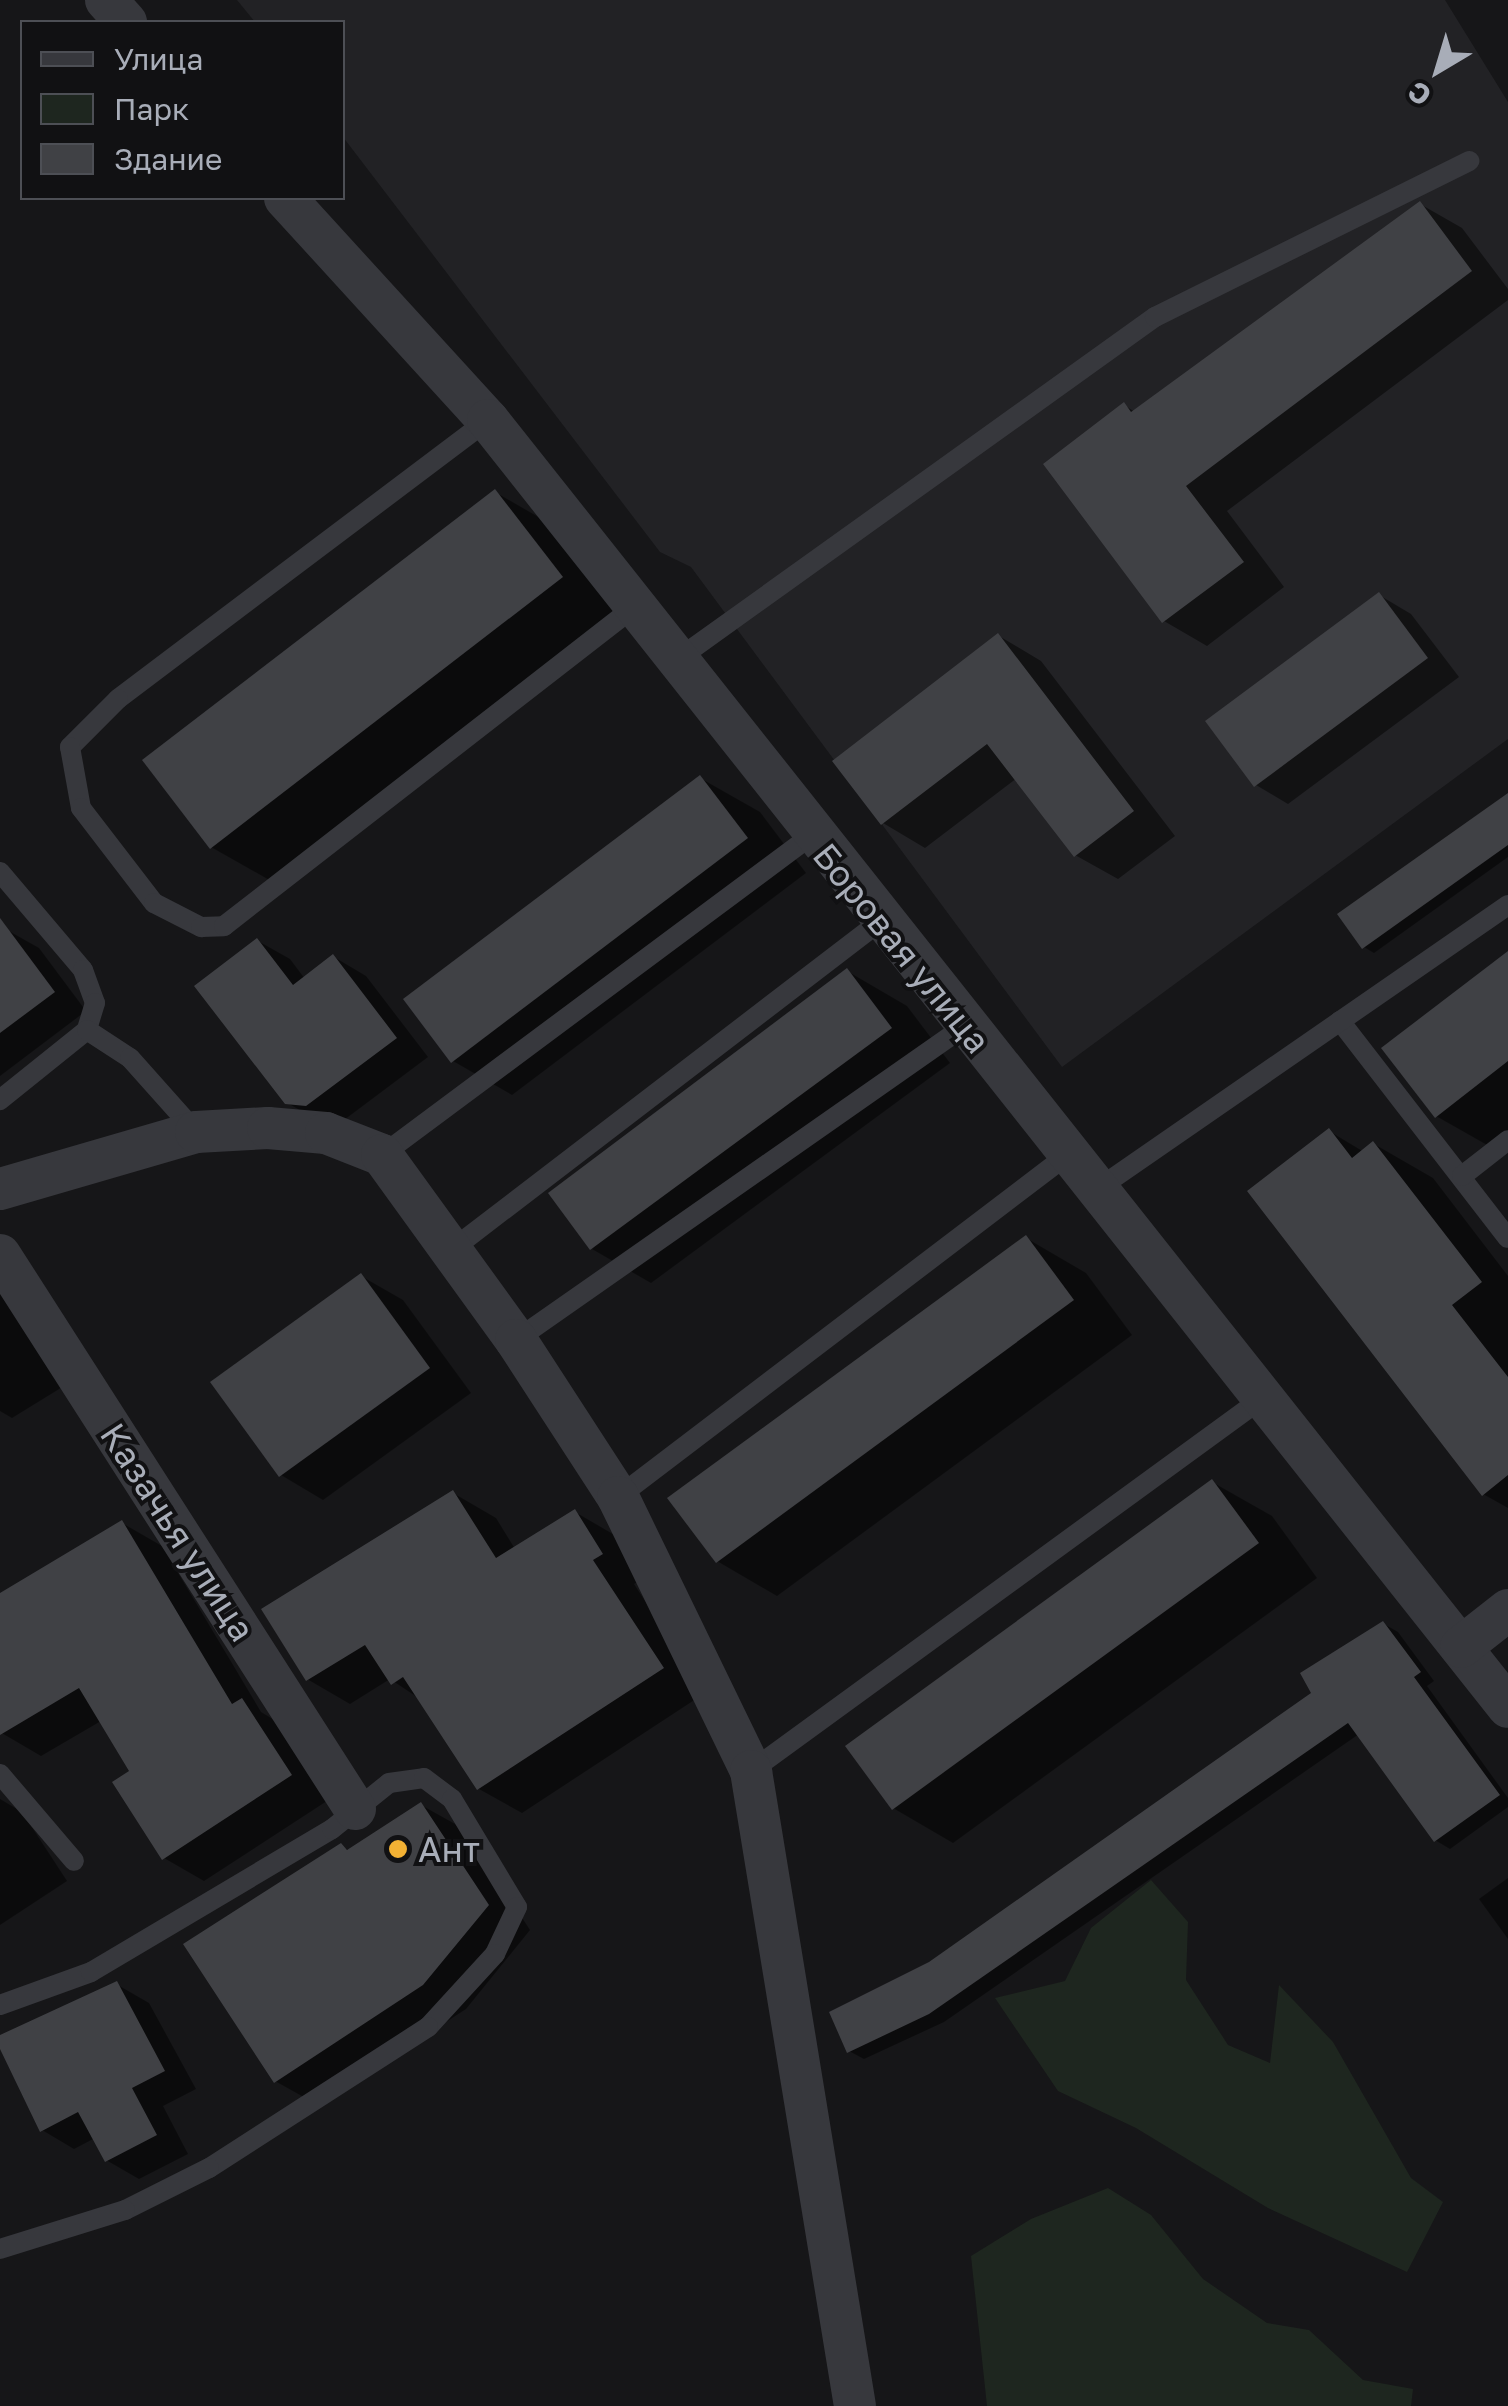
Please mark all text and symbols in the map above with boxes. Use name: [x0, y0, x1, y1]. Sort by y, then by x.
legend: [20, 20, 345, 200]
north arrow: [1388, 20, 1488, 120]
text: Улица: [114, 41, 203, 77]
text: С: [1401, 75, 1437, 113]
text: Парк: [114, 91, 189, 127]
text: Здание: [114, 141, 222, 177]
street label: Боровая улица: [805, 835, 999, 1061]
street label: Казачья улица: [92, 1415, 264, 1649]
place label: Ант: [418, 1828, 480, 1870]
marker: Ант: [387, 1838, 409, 1860]

